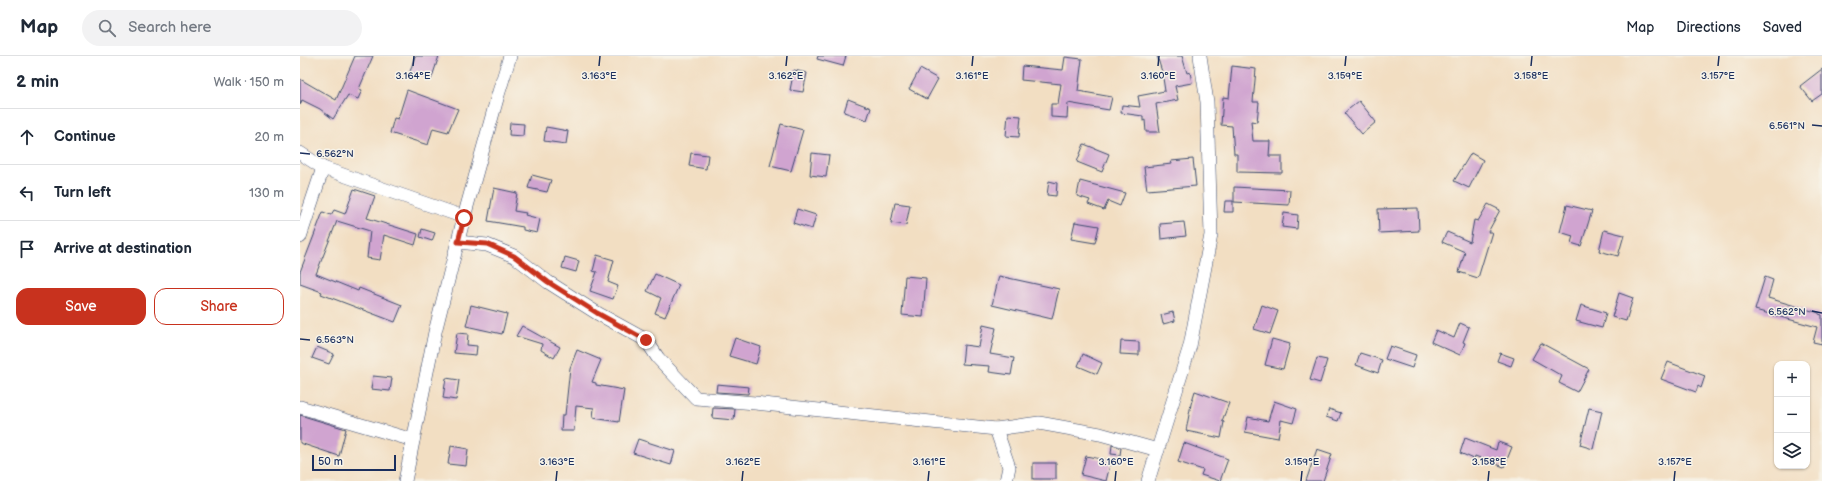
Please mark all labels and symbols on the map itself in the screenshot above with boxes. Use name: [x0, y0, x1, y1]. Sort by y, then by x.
text: 3.164°E: [396, 70, 431, 82]
text: 3.163°E: [581, 70, 617, 82]
text: 3.162°E: [769, 70, 804, 82]
text: 3.161°E: [955, 70, 989, 82]
text: 3.160°E: [1140, 70, 1176, 82]
text: 3.159°E: [1328, 70, 1363, 82]
text: 3.158°E: [1514, 70, 1549, 82]
text: 3.157°E: [1701, 70, 1735, 82]
text: 6.561°N: [1769, 120, 1805, 132]
text: 6.562°N: [316, 148, 354, 160]
route start: [455, 209, 473, 227]
text: 6.562°N: [1768, 306, 1806, 318]
route end: [637, 331, 655, 349]
text: 6.563°N: [316, 334, 354, 346]
scale bar: [312, 453, 396, 472]
text: 3.163°E: [539, 456, 575, 468]
text: 3.162°E: [726, 456, 761, 468]
text: 3.161°E: [912, 456, 946, 468]
text: 3.160°E: [1098, 456, 1134, 468]
text: 3.159°E: [1285, 456, 1320, 468]
text: 3.158°E: [1472, 456, 1507, 468]
text: 3.157°E: [1658, 456, 1692, 468]

